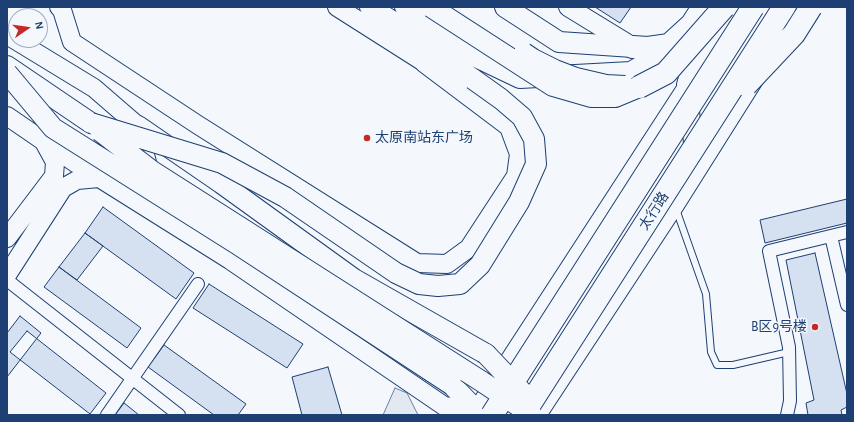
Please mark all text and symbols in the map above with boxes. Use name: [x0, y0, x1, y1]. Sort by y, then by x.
north arrow: [8, 8, 48, 48]
text: N: [33, 20, 45, 30]
place label: 太原南站东广场: [375, 130, 473, 146]
marker: 太原南站东广场: [362, 133, 372, 143]
street label: 太行路: [636, 189, 672, 233]
place label: B区9号楼: [751, 319, 807, 335]
marker: B区9号楼: [810, 322, 820, 332]

